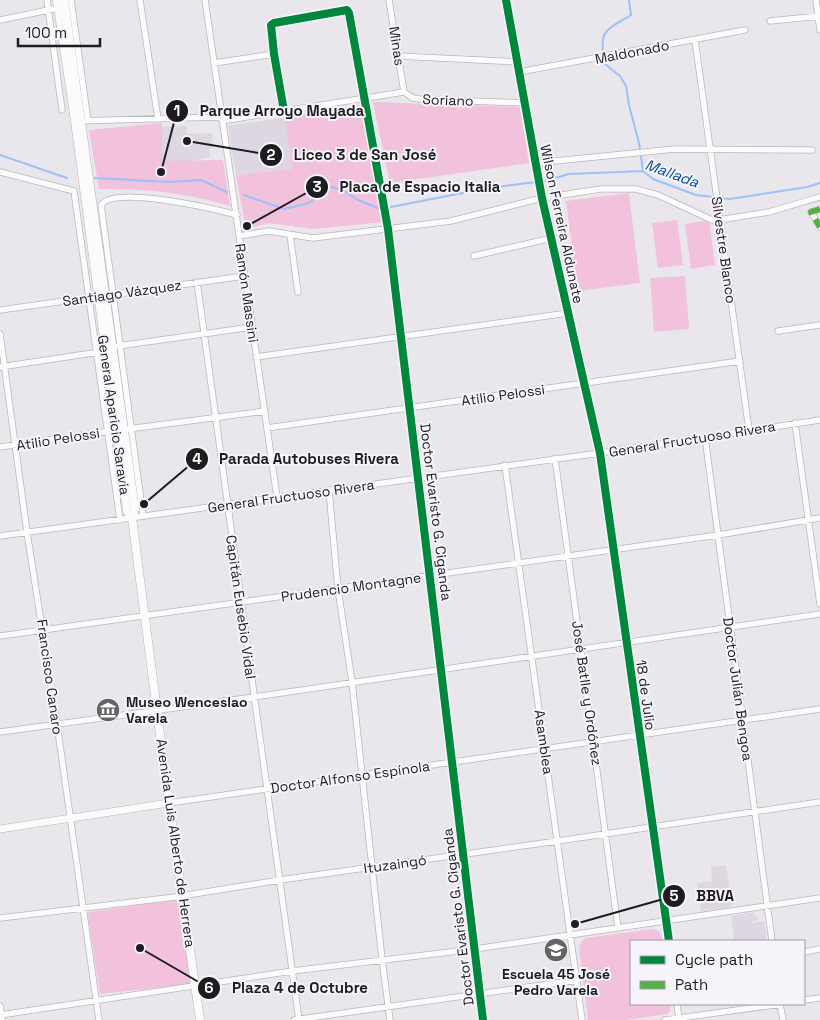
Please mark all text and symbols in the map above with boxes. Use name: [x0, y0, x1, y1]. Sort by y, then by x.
scale bar: [18, 15, 100, 47]
text: 100 m: [25, 23, 67, 42]
street label: Minas: [385, 25, 409, 67]
street label: Maldonado: [593, 36, 671, 68]
street label: Soriano: [422, 90, 474, 110]
callout: Parque Arroyo Mayada: [165, 96, 375, 126]
text: 1: [174, 101, 180, 120]
text: Parque Arroyo Mayada: [200, 101, 365, 120]
callout: Liceo 3 de San José: [259, 140, 446, 170]
street label: Wilson Ferreira Aldunate: [536, 143, 588, 305]
text: 2: [267, 145, 276, 164]
text: Liceo 3 de San José: [294, 145, 437, 164]
water label: Mallada: [643, 155, 702, 192]
callout: Placa de Espacio Italia: [305, 172, 511, 202]
text: 3: [312, 177, 322, 196]
text: Placa de Espacio Italia: [339, 177, 501, 196]
street label: Silvestre Blanco: [708, 195, 740, 305]
street label: Ramón Massini: [231, 242, 263, 344]
street label: Santiago Vázquez: [61, 276, 183, 310]
street label: General Aparicio Saravia: [94, 334, 134, 496]
street label: Atilio Pelossi: [460, 380, 546, 410]
street label: General Fructuoso Rivera: [608, 417, 776, 461]
street label: Doctor Evaristo G. Ciganda: [416, 422, 456, 602]
street label: Atilio Pelossi: [15, 424, 101, 454]
callout: Parada Autobuses Rivera: [184, 444, 409, 474]
text: 4: [192, 449, 202, 468]
text: Parada Autobuses Rivera: [219, 449, 399, 468]
street label: General Fructuoso Rivera: [206, 475, 376, 517]
street label: Capitán Eusebio Vidal: [222, 534, 260, 680]
street label: Prudencio Montagne: [280, 568, 422, 606]
street label: Doctor Julián Bengoa: [719, 616, 757, 762]
street label: Francisco Canaro: [33, 618, 67, 736]
street label: José Batlle y Ordóñez: [568, 619, 606, 767]
street label: 18 de Julio: [632, 659, 660, 731]
place label: Museo Wenceslao Varela: [126, 693, 247, 727]
museum icon: Museo Wenceslao Varela: [95, 697, 121, 723]
street label: Asamblea: [531, 709, 557, 775]
street label: Avenida Luis Alberto de Herrera: [152, 738, 200, 948]
street label: Doctor Alfonso Espínola: [269, 757, 431, 797]
street label: Doctor Evaristo G. Ciganda: [438, 827, 478, 1007]
street label: Ituzaingó: [362, 851, 428, 877]
callout: BBVA: [661, 881, 744, 911]
text: 5: [669, 886, 679, 905]
text: BBVA: [696, 886, 734, 905]
school or university icon: Escuela 45 José Pedro Varela: [543, 937, 569, 963]
legend: [630, 940, 805, 1005]
text: Cycle path: [675, 950, 753, 969]
place label: Escuela 45 José Pedro Varela: [502, 965, 610, 999]
callout: Plaza 4 de Octubre: [197, 973, 378, 1003]
text: Path: [675, 975, 708, 994]
text: 6: [204, 978, 214, 997]
text: Plaza 4 de Octubre: [232, 978, 368, 997]

